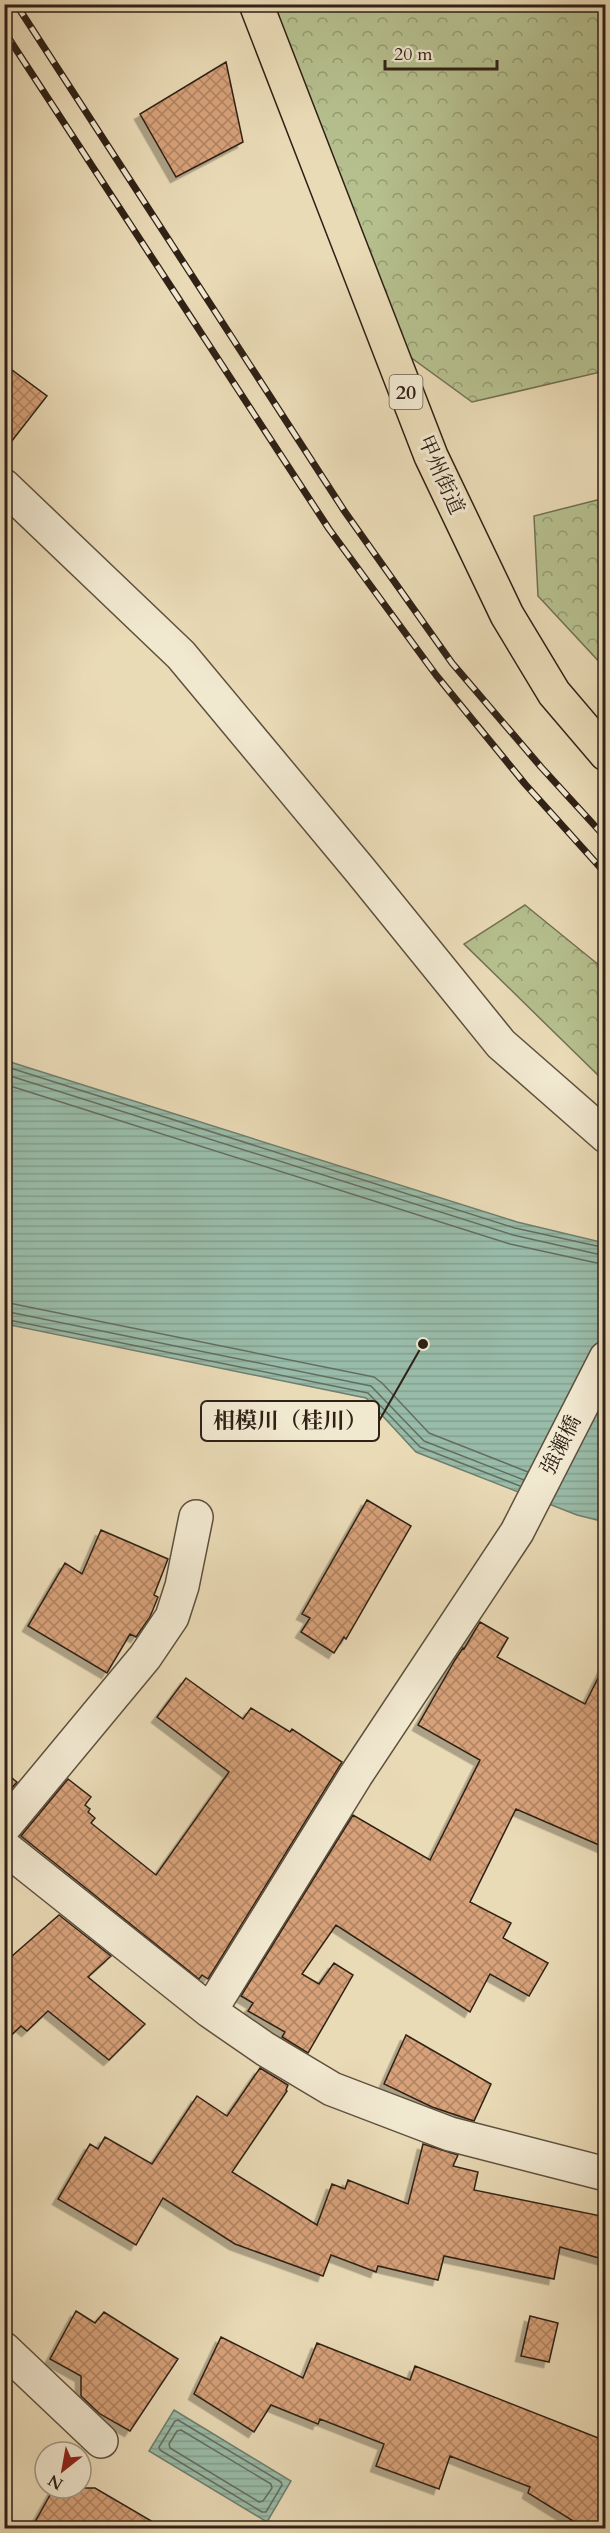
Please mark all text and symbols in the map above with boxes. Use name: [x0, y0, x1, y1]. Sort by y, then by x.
scale bar: [385, 33, 498, 71]
text: 20 m: [394, 42, 433, 67]
road number: 20: [390, 375, 422, 409]
street label: 甲州街道: [411, 431, 471, 519]
callout: 相模川（桂川）: [201, 1401, 379, 1441]
text: 相模川（桂川）: [213, 1406, 367, 1436]
street label: 強瀬橋: [534, 1410, 588, 1480]
north arrow: [33, 2440, 93, 2500]
text: N: [44, 2469, 67, 2495]

